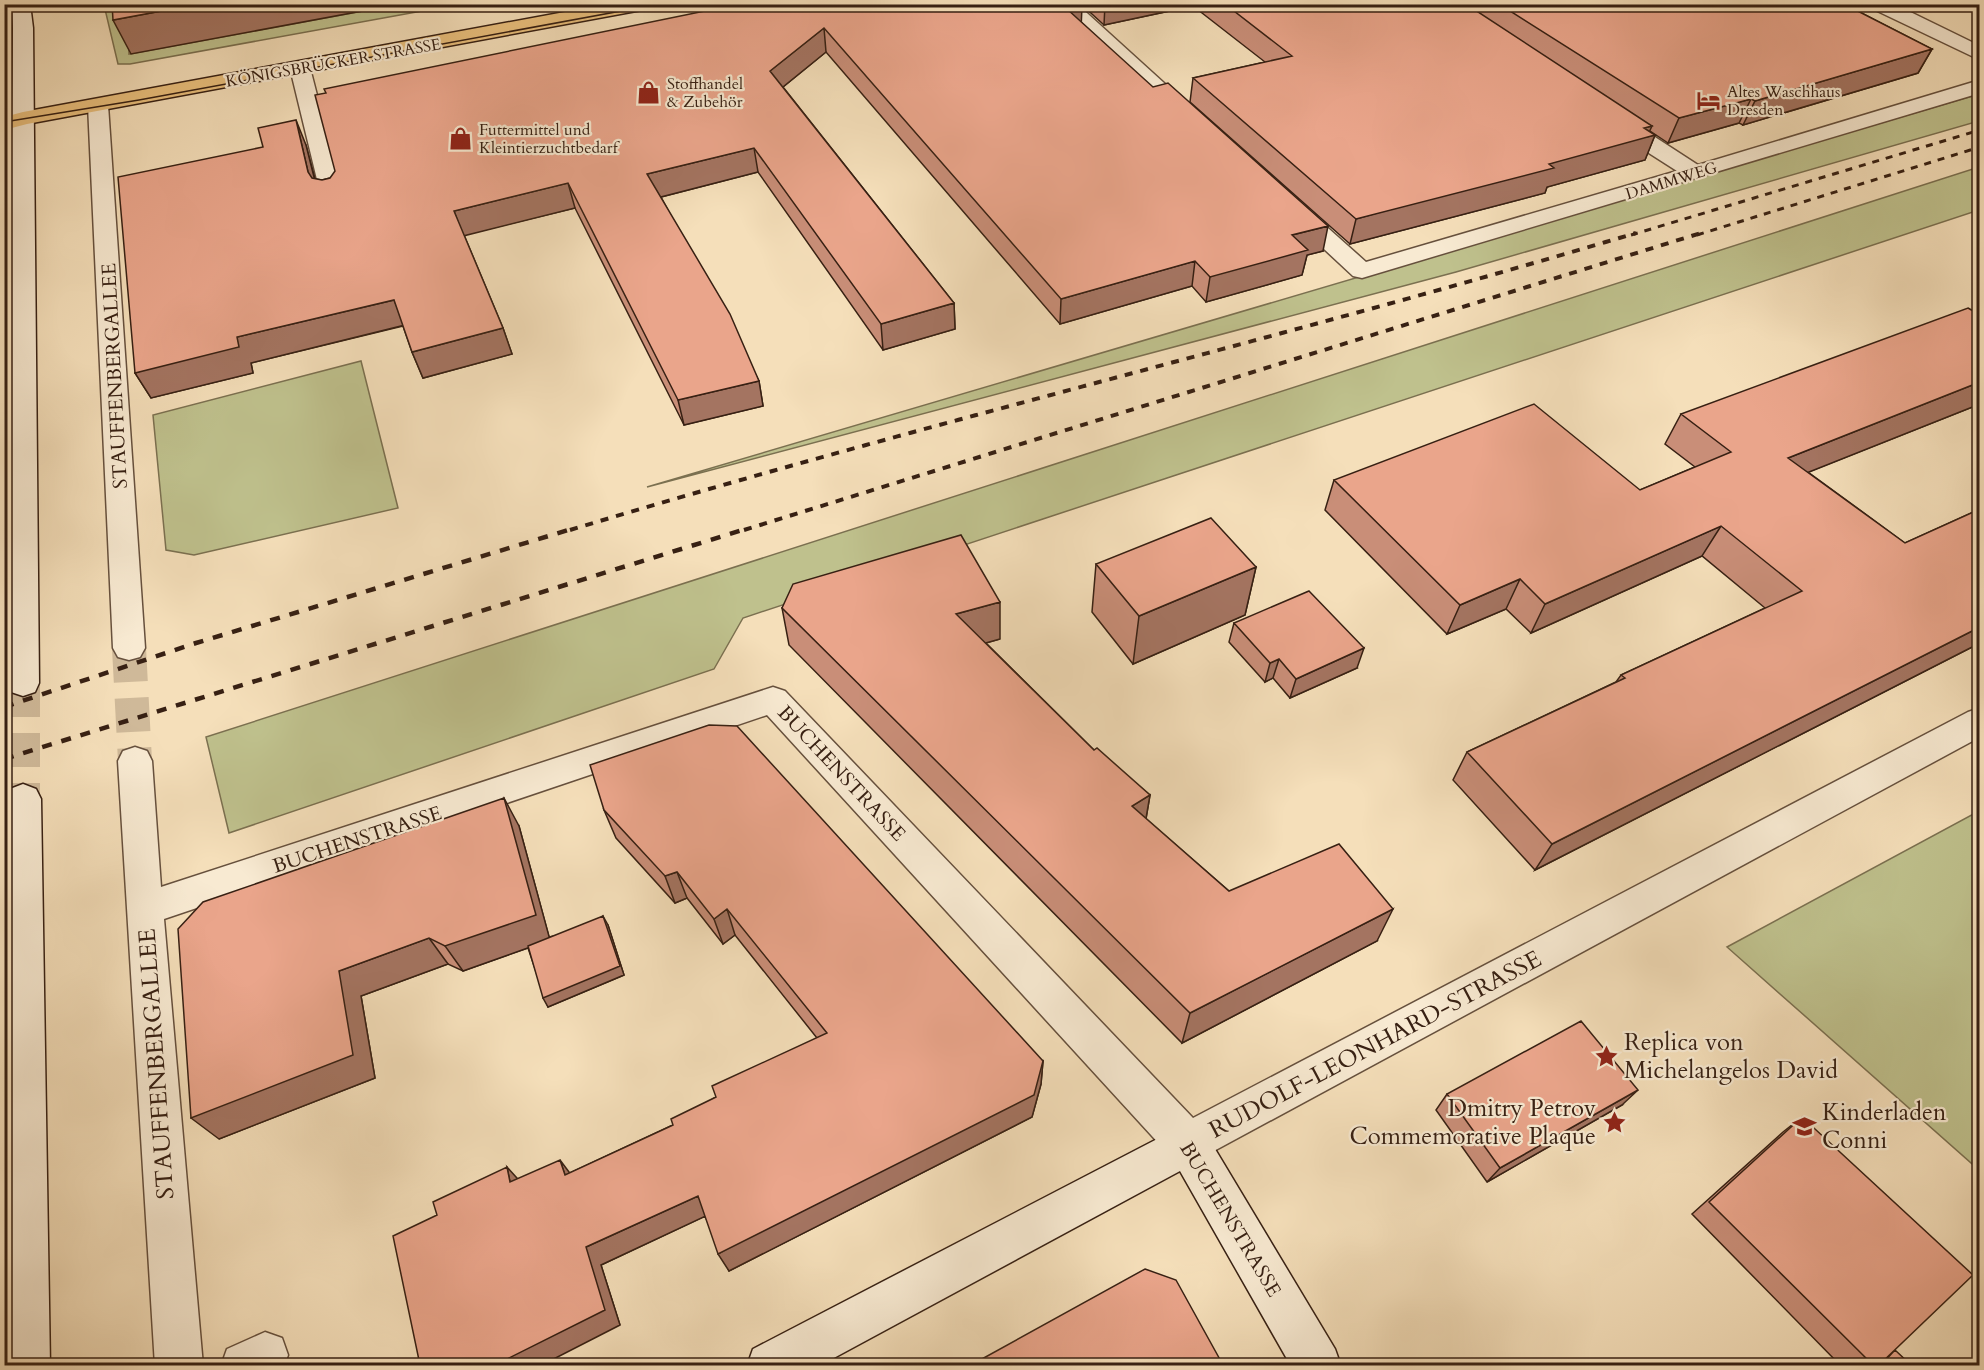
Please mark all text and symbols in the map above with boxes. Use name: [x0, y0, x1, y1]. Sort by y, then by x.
street label: KÖNIGSBRÜCKER STRASSE: [224, 33, 443, 93]
place label: Stoffhandel & Zubehör: [667, 73, 743, 113]
shop icon: Stoffhandel & Zubehör: [636, 79, 662, 105]
place label: Altes Waschhaus Dresden: [1727, 81, 1840, 121]
hotel icon: Altes Waschhaus Dresden: [1696, 87, 1722, 113]
place label: Futtermittel und Kleintierzuchtbedarf: [479, 119, 621, 159]
shop icon: Futtermittel und Kleintierzuchtbedarf: [448, 125, 474, 151]
street label: DAMMWEG: [1623, 156, 1720, 205]
street label: STAUFFENBERGALLEE: [95, 262, 134, 490]
street label: BUCHENSTRASSE: [772, 700, 912, 847]
street label: BUCHENSTRASSE: [269, 799, 445, 880]
street label: STAUFFENBERGALLEE: [131, 927, 182, 1200]
street label: RUDOLF-LEONHARD-STRASSE: [1203, 943, 1547, 1146]
place label: Replica von Michelangelos David: [1624, 1026, 1838, 1087]
place icon: Replica von Michelangelos David: [1593, 1043, 1619, 1069]
place label: Dmitry Petrov Commemorative Plaque: [1349, 1092, 1597, 1153]
place label: Kinderladen Conni: [1822, 1096, 1947, 1157]
place icon: Dmitry Petrov Commemorative Plaque: [1601, 1109, 1627, 1135]
school or university icon: Kinderladen Conni: [1791, 1113, 1817, 1139]
street label: BUCHENSTRASSE: [1174, 1137, 1288, 1302]

